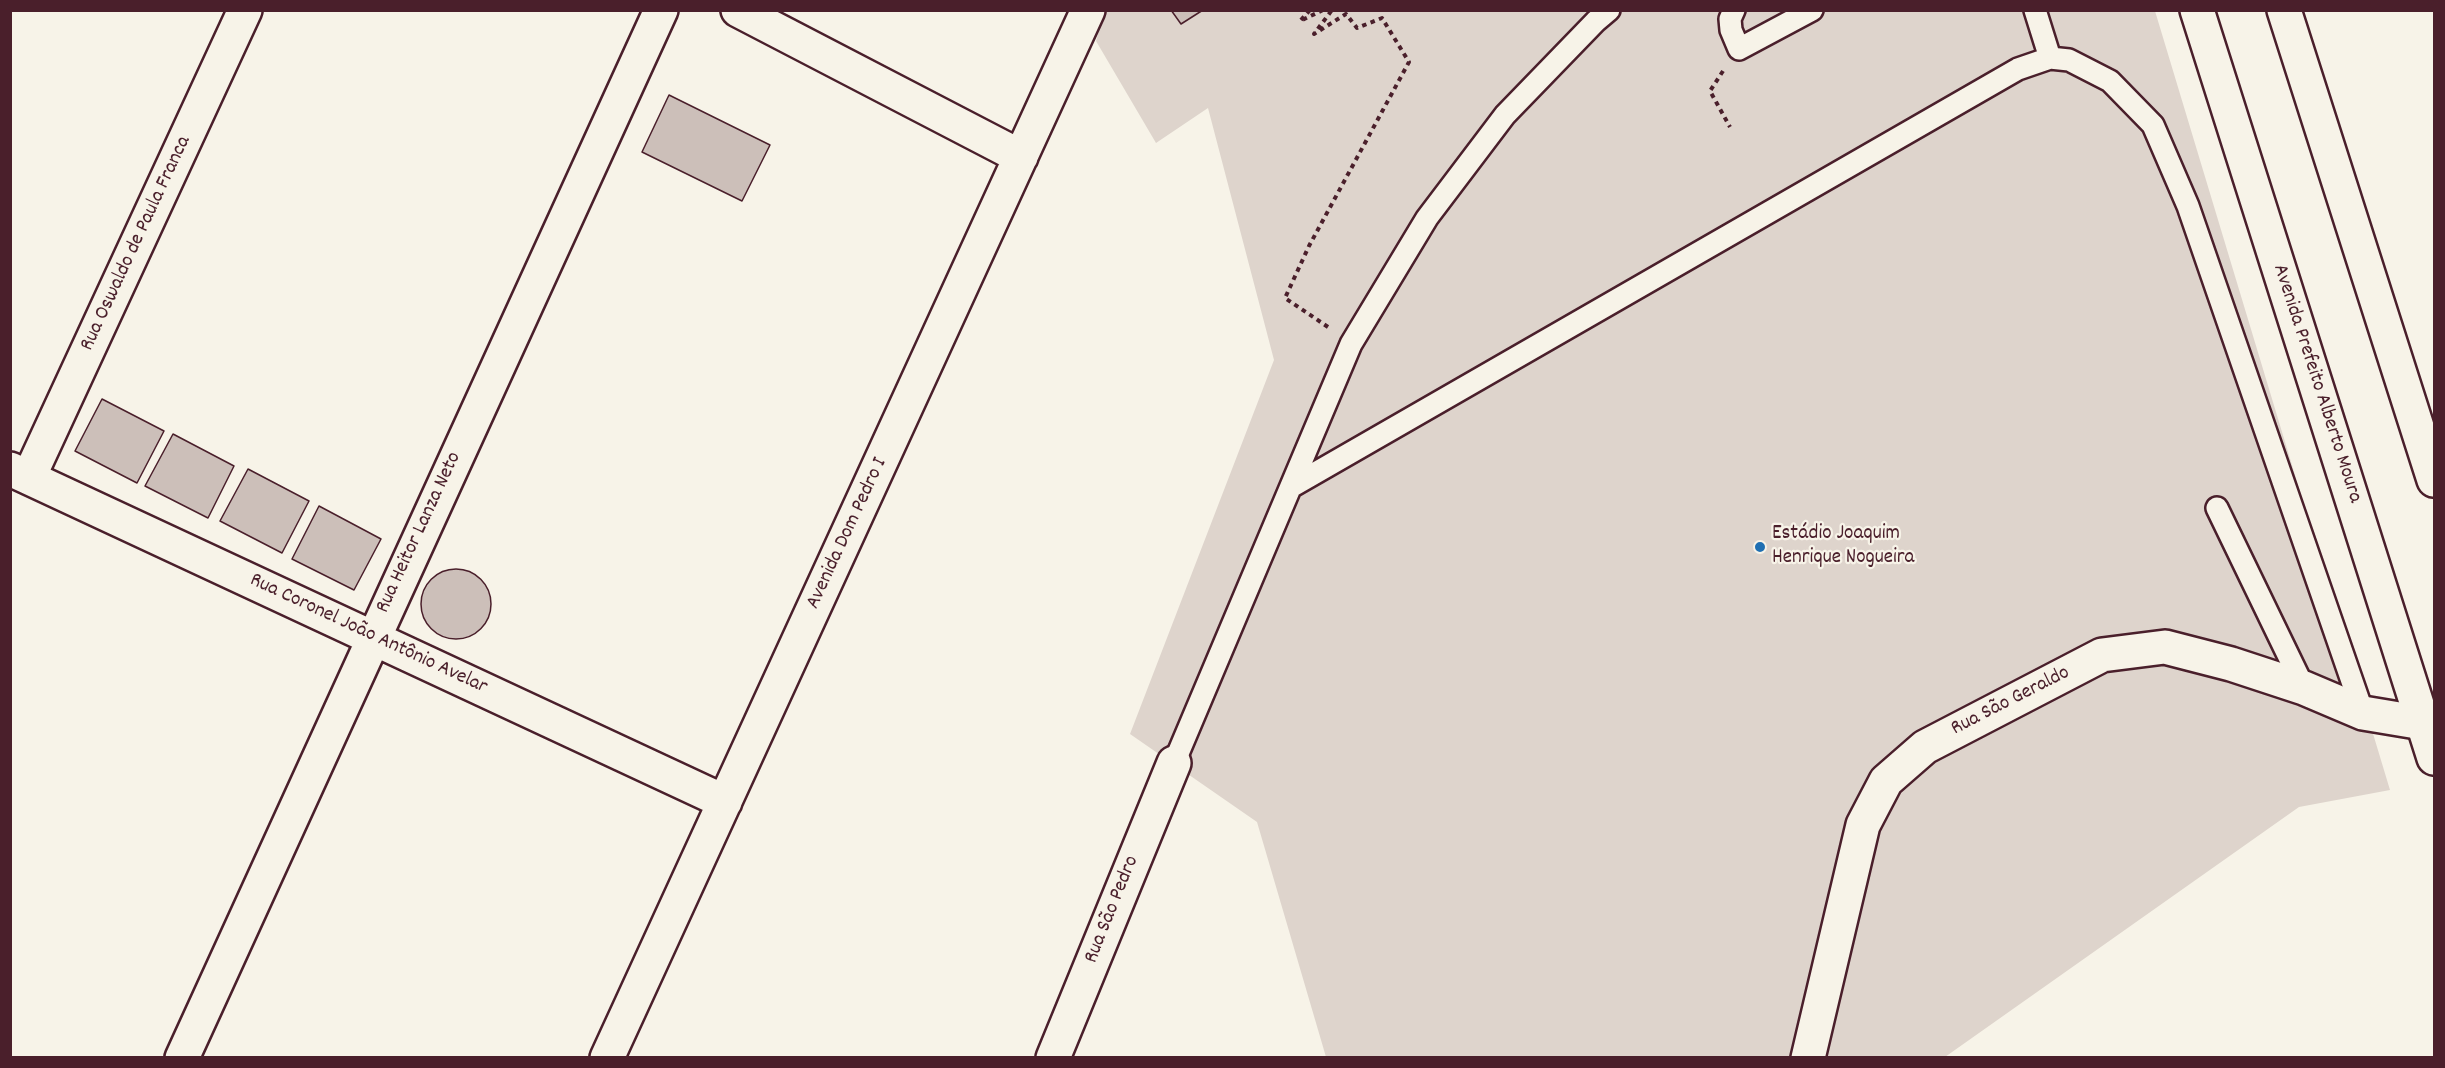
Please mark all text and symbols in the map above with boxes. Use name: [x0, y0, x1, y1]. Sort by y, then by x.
street label: Rua Oswaldo de Paula Franca: [76, 133, 198, 355]
street label: Avenida Prefeito Alberto Moura: [2265, 262, 2367, 506]
street label: Rua Heitor Lanza Neto: [372, 448, 468, 618]
street label: Avenida Dom Pedro I: [802, 454, 894, 614]
place label: Estádio Joaquim Henrique Nogueira: [1772, 522, 1914, 572]
marker: Estádio Joaquim Henrique Nogueira: [1753, 540, 1767, 554]
street label: Rua Coronel João Antônio Avelar: [245, 569, 491, 701]
street label: Rua São Geraldo: [1948, 661, 2074, 743]
street label: Rua São Pedro: [1080, 853, 1146, 967]

